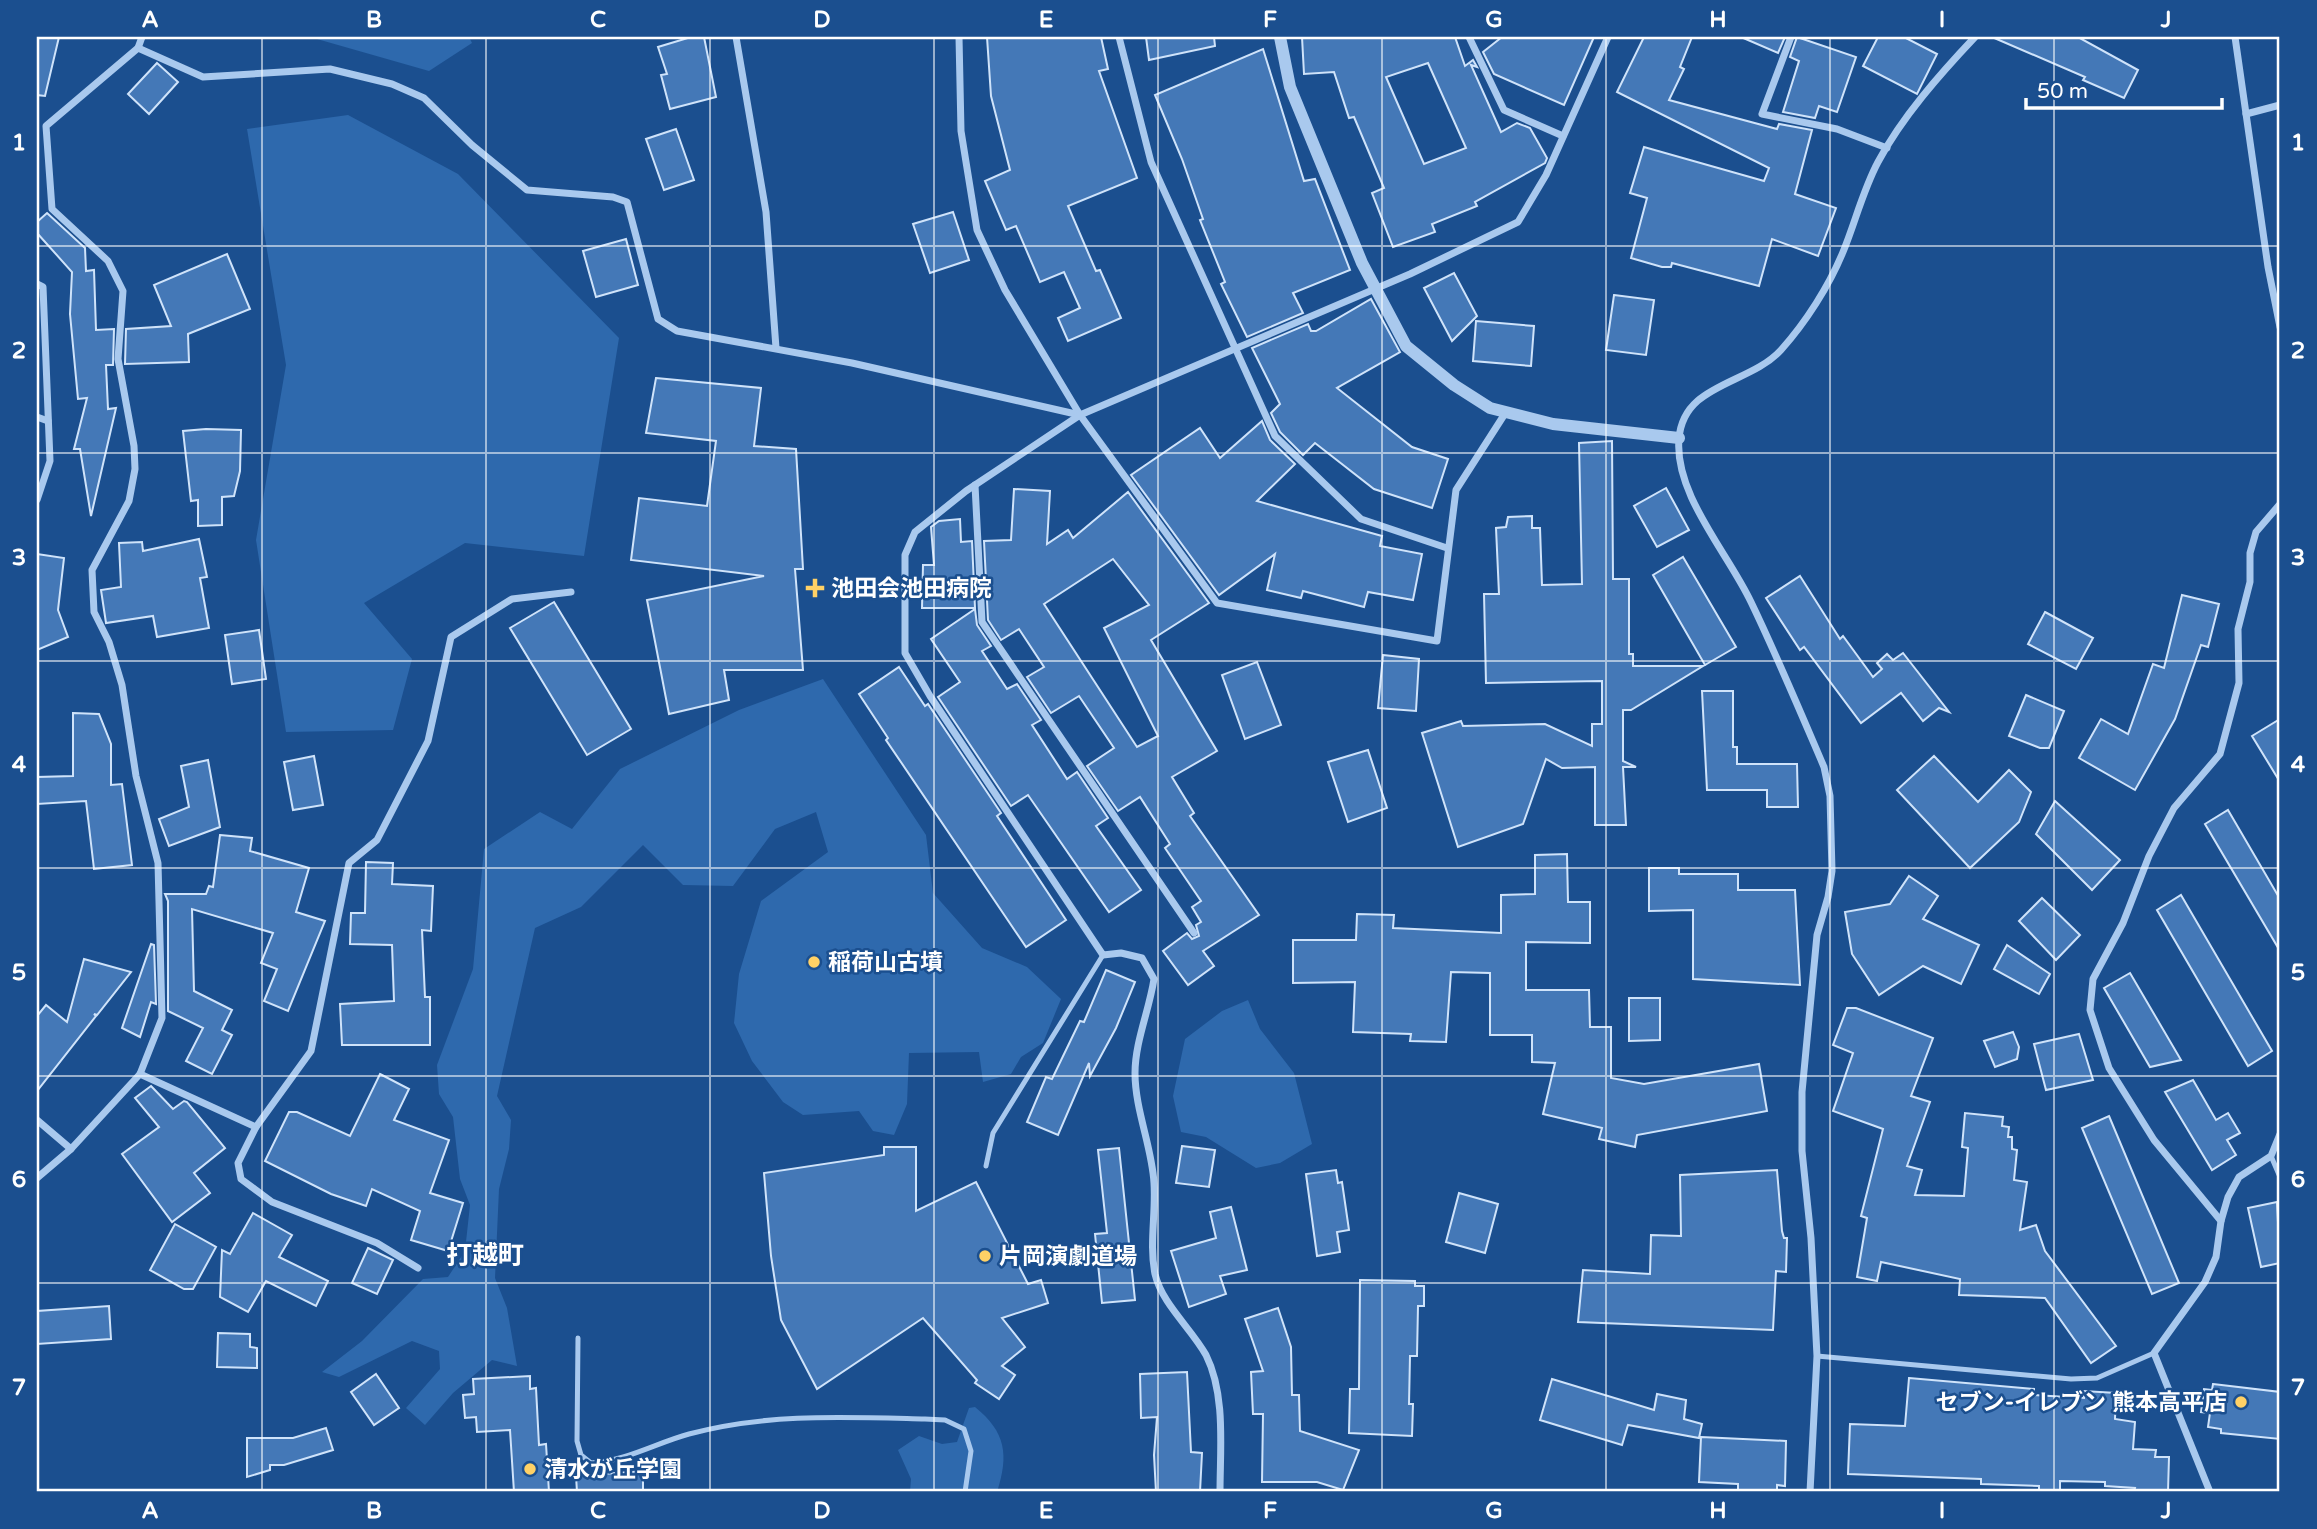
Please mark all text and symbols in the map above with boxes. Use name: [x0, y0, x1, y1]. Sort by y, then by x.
text: A: [141, 6, 159, 34]
text: B: [366, 6, 382, 34]
text: C: [590, 6, 606, 34]
text: D: [813, 6, 831, 34]
text: E: [1039, 6, 1053, 34]
text: F: [1263, 6, 1277, 34]
text: G: [1485, 6, 1503, 34]
text: H: [1709, 6, 1727, 34]
text: I: [1939, 6, 1945, 34]
text: J: [2160, 6, 2171, 34]
scale bar: [2026, 66, 2222, 110]
text: 50 m: [2037, 79, 2088, 104]
text: 1: [12, 129, 26, 157]
text: 1: [2291, 129, 2305, 157]
text: 2: [12, 337, 26, 365]
text: 2: [2291, 337, 2305, 365]
text: 3: [12, 544, 26, 572]
text: 3: [2291, 544, 2305, 572]
place label: 池田会池田病院: [831, 575, 992, 603]
marker: 池田会池田病院: [805, 578, 825, 598]
text: 4: [12, 751, 27, 779]
text: 4: [2291, 751, 2306, 779]
place label: 稲荷山古墳: [828, 949, 943, 977]
marker: 稲荷山古墳: [806, 954, 822, 970]
text: 5: [12, 959, 26, 987]
text: 5: [2291, 959, 2305, 987]
text: 6: [12, 1166, 26, 1194]
text: 6: [2291, 1166, 2305, 1194]
district label: 打越町: [446, 1240, 524, 1271]
place label: 片岡演劇道場: [999, 1243, 1137, 1271]
marker: 片岡演劇道場: [977, 1248, 993, 1264]
text: 7: [12, 1374, 26, 1402]
text: 7: [2291, 1374, 2305, 1402]
place label: セブン-イレブン 熊本高平店: [1936, 1389, 2227, 1417]
marker: セブン-イレブン 熊本高平店: [2233, 1394, 2249, 1410]
place label: 清水が丘学園: [544, 1456, 682, 1484]
marker: 清水が丘学園: [522, 1461, 538, 1477]
text: A: [141, 1497, 159, 1525]
text: B: [366, 1497, 382, 1525]
text: C: [590, 1497, 606, 1525]
text: D: [813, 1497, 831, 1525]
text: E: [1039, 1497, 1053, 1525]
text: F: [1263, 1497, 1277, 1525]
text: G: [1485, 1497, 1503, 1525]
text: H: [1709, 1497, 1727, 1525]
text: I: [1939, 1497, 1945, 1525]
text: J: [2160, 1497, 2171, 1525]

